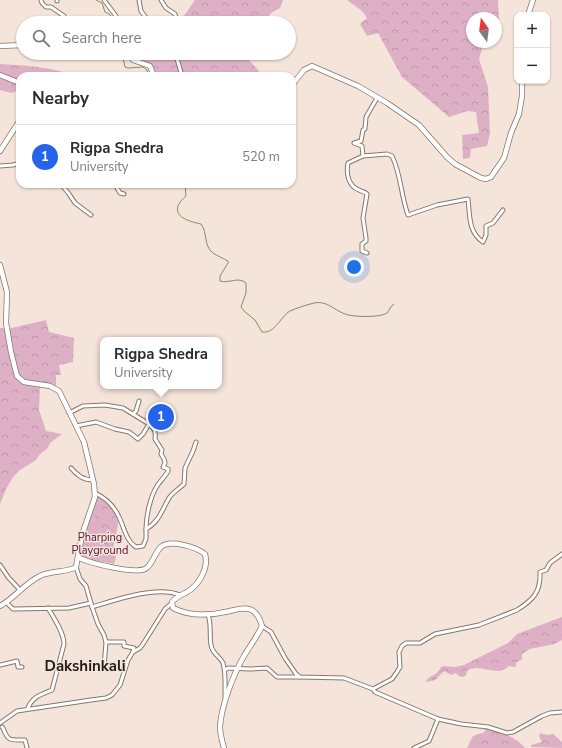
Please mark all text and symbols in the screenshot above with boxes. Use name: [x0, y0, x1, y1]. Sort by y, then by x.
north arrow: [466, 12, 502, 48]
map controls: [514, 12, 550, 84]
button: +: [514, 12, 550, 48]
search box: [16, 16, 296, 60]
icon: search: [30, 27, 52, 49]
text: Search here: [62, 28, 142, 48]
button: −: [514, 48, 550, 84]
text: Nearby: [32, 87, 89, 110]
text: Rigpa Shedra: [70, 138, 164, 158]
text: 1: [41, 148, 49, 166]
text: 520 m: [242, 148, 280, 166]
text: University: [70, 158, 129, 176]
your location: [344, 257, 364, 277]
popup: [100, 337, 222, 389]
text: Rigpa Shedra: [114, 344, 208, 364]
text: University: [114, 364, 173, 382]
pin: 1: [148, 402, 174, 432]
park label: Pharping Playground: [72, 530, 128, 558]
district label: Dakshinkali: [44, 656, 126, 676]

